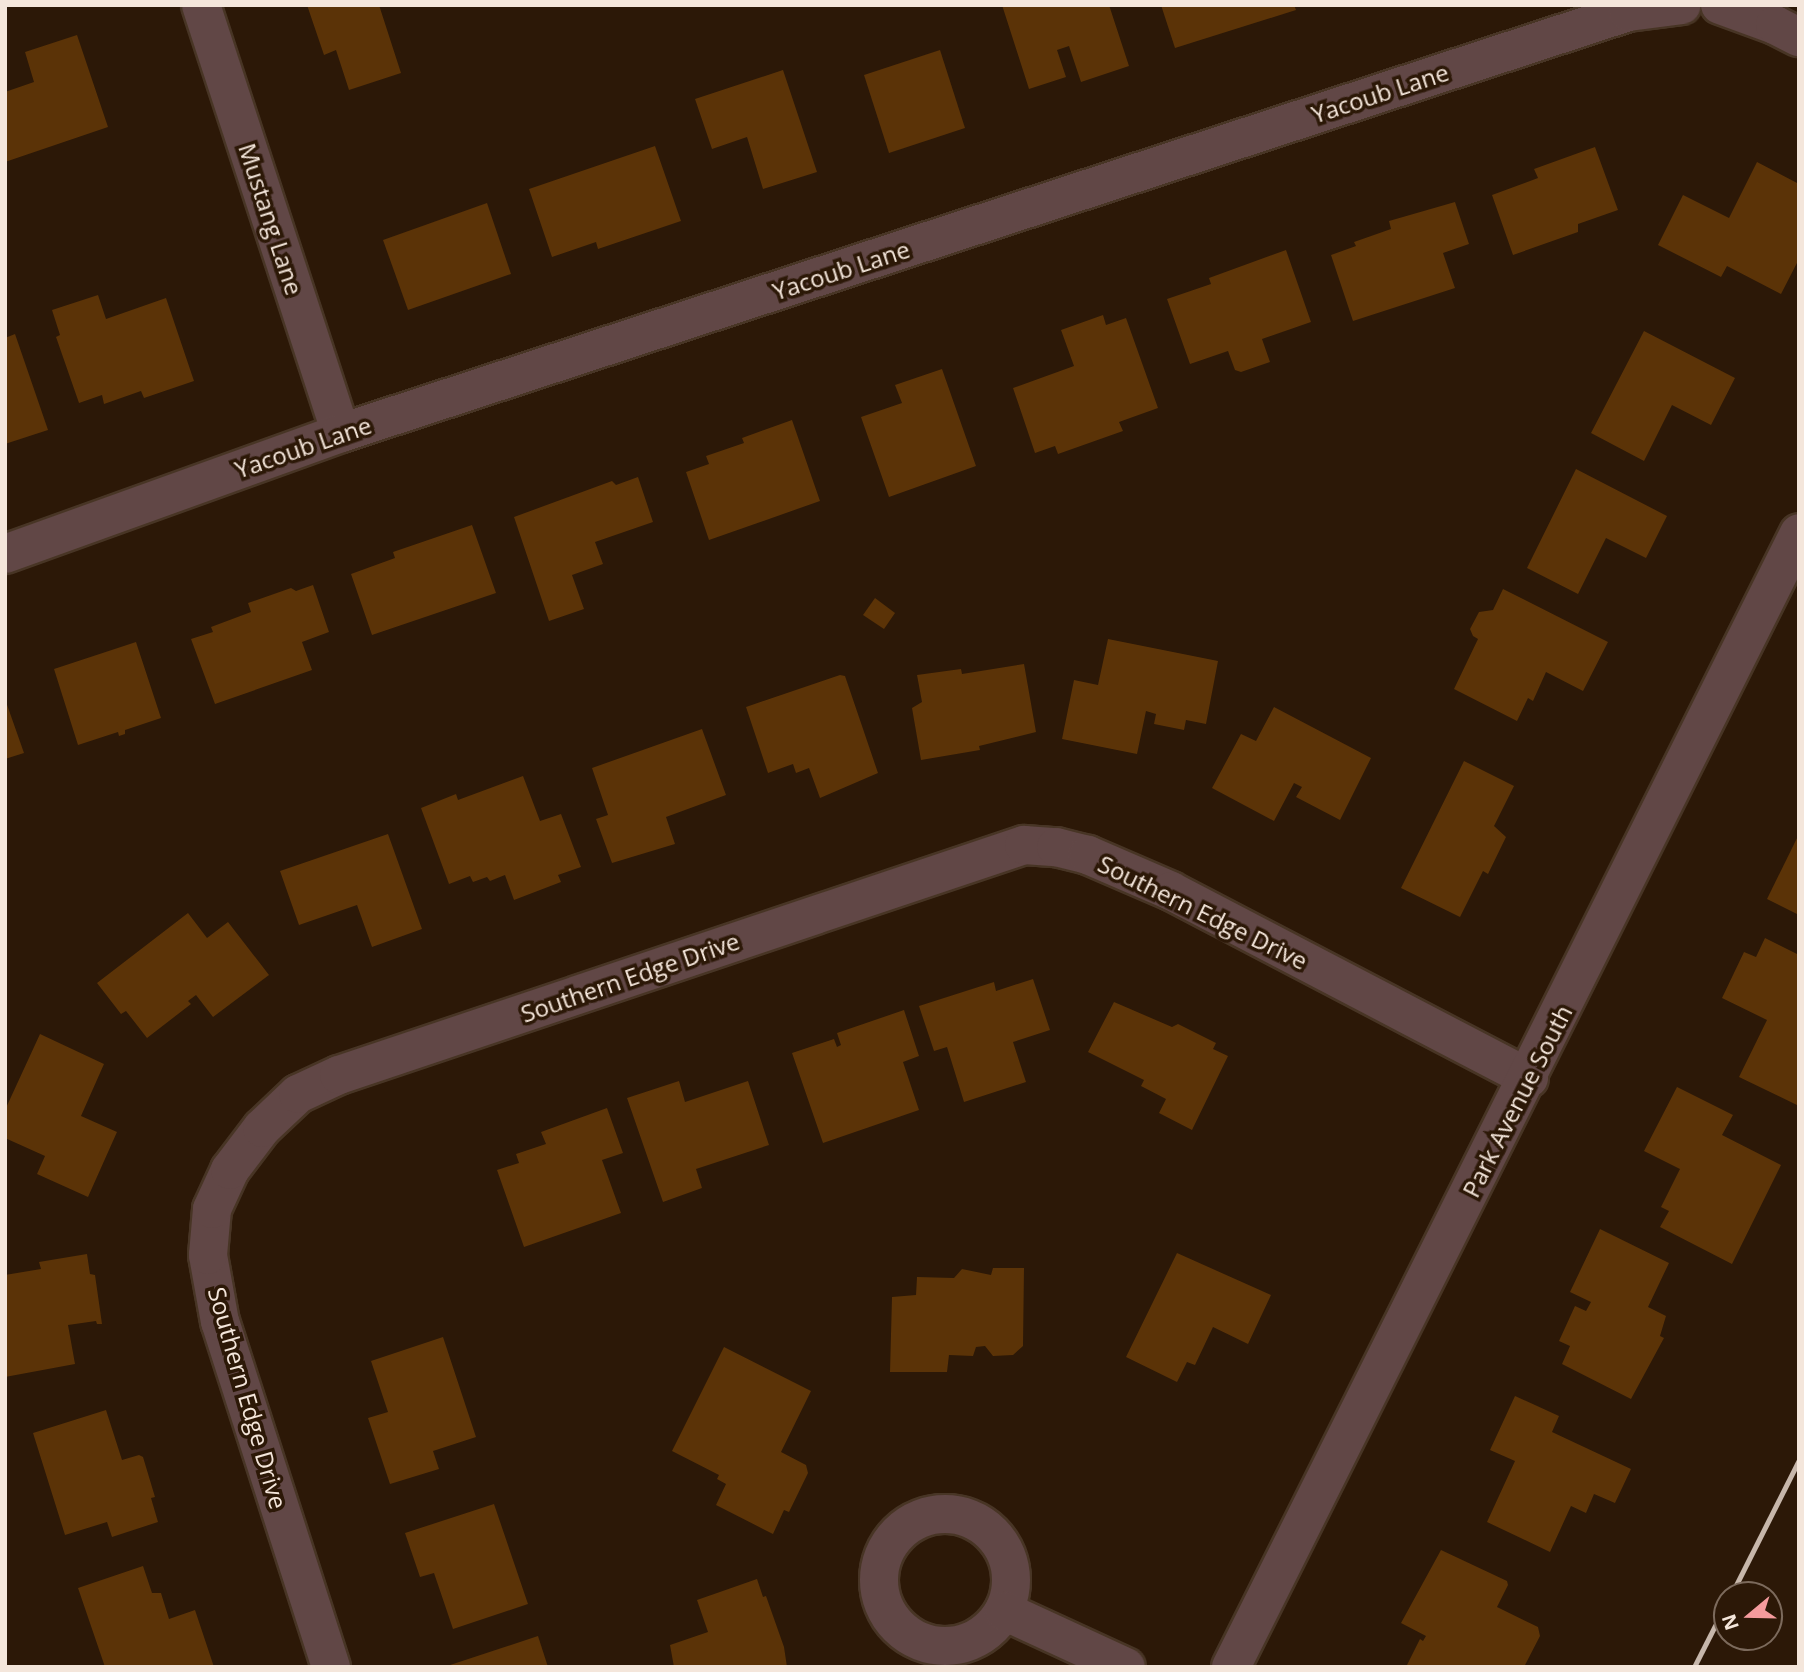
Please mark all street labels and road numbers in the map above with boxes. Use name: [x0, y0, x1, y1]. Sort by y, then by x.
street label: Yacoub Lane: [1308, 57, 1452, 129]
street label: Mustang Lane: [233, 140, 309, 298]
street label: Yacoub Lane: [769, 234, 913, 306]
street label: Yacoub Lane: [231, 410, 375, 484]
street label: Southern Edge Drive: [1094, 849, 1312, 975]
street label: Southern Edge Drive: [517, 926, 743, 1028]
street label: Park Avenue South: [1456, 1000, 1578, 1202]
street label: Southern Edge Drive: [203, 1284, 293, 1512]

